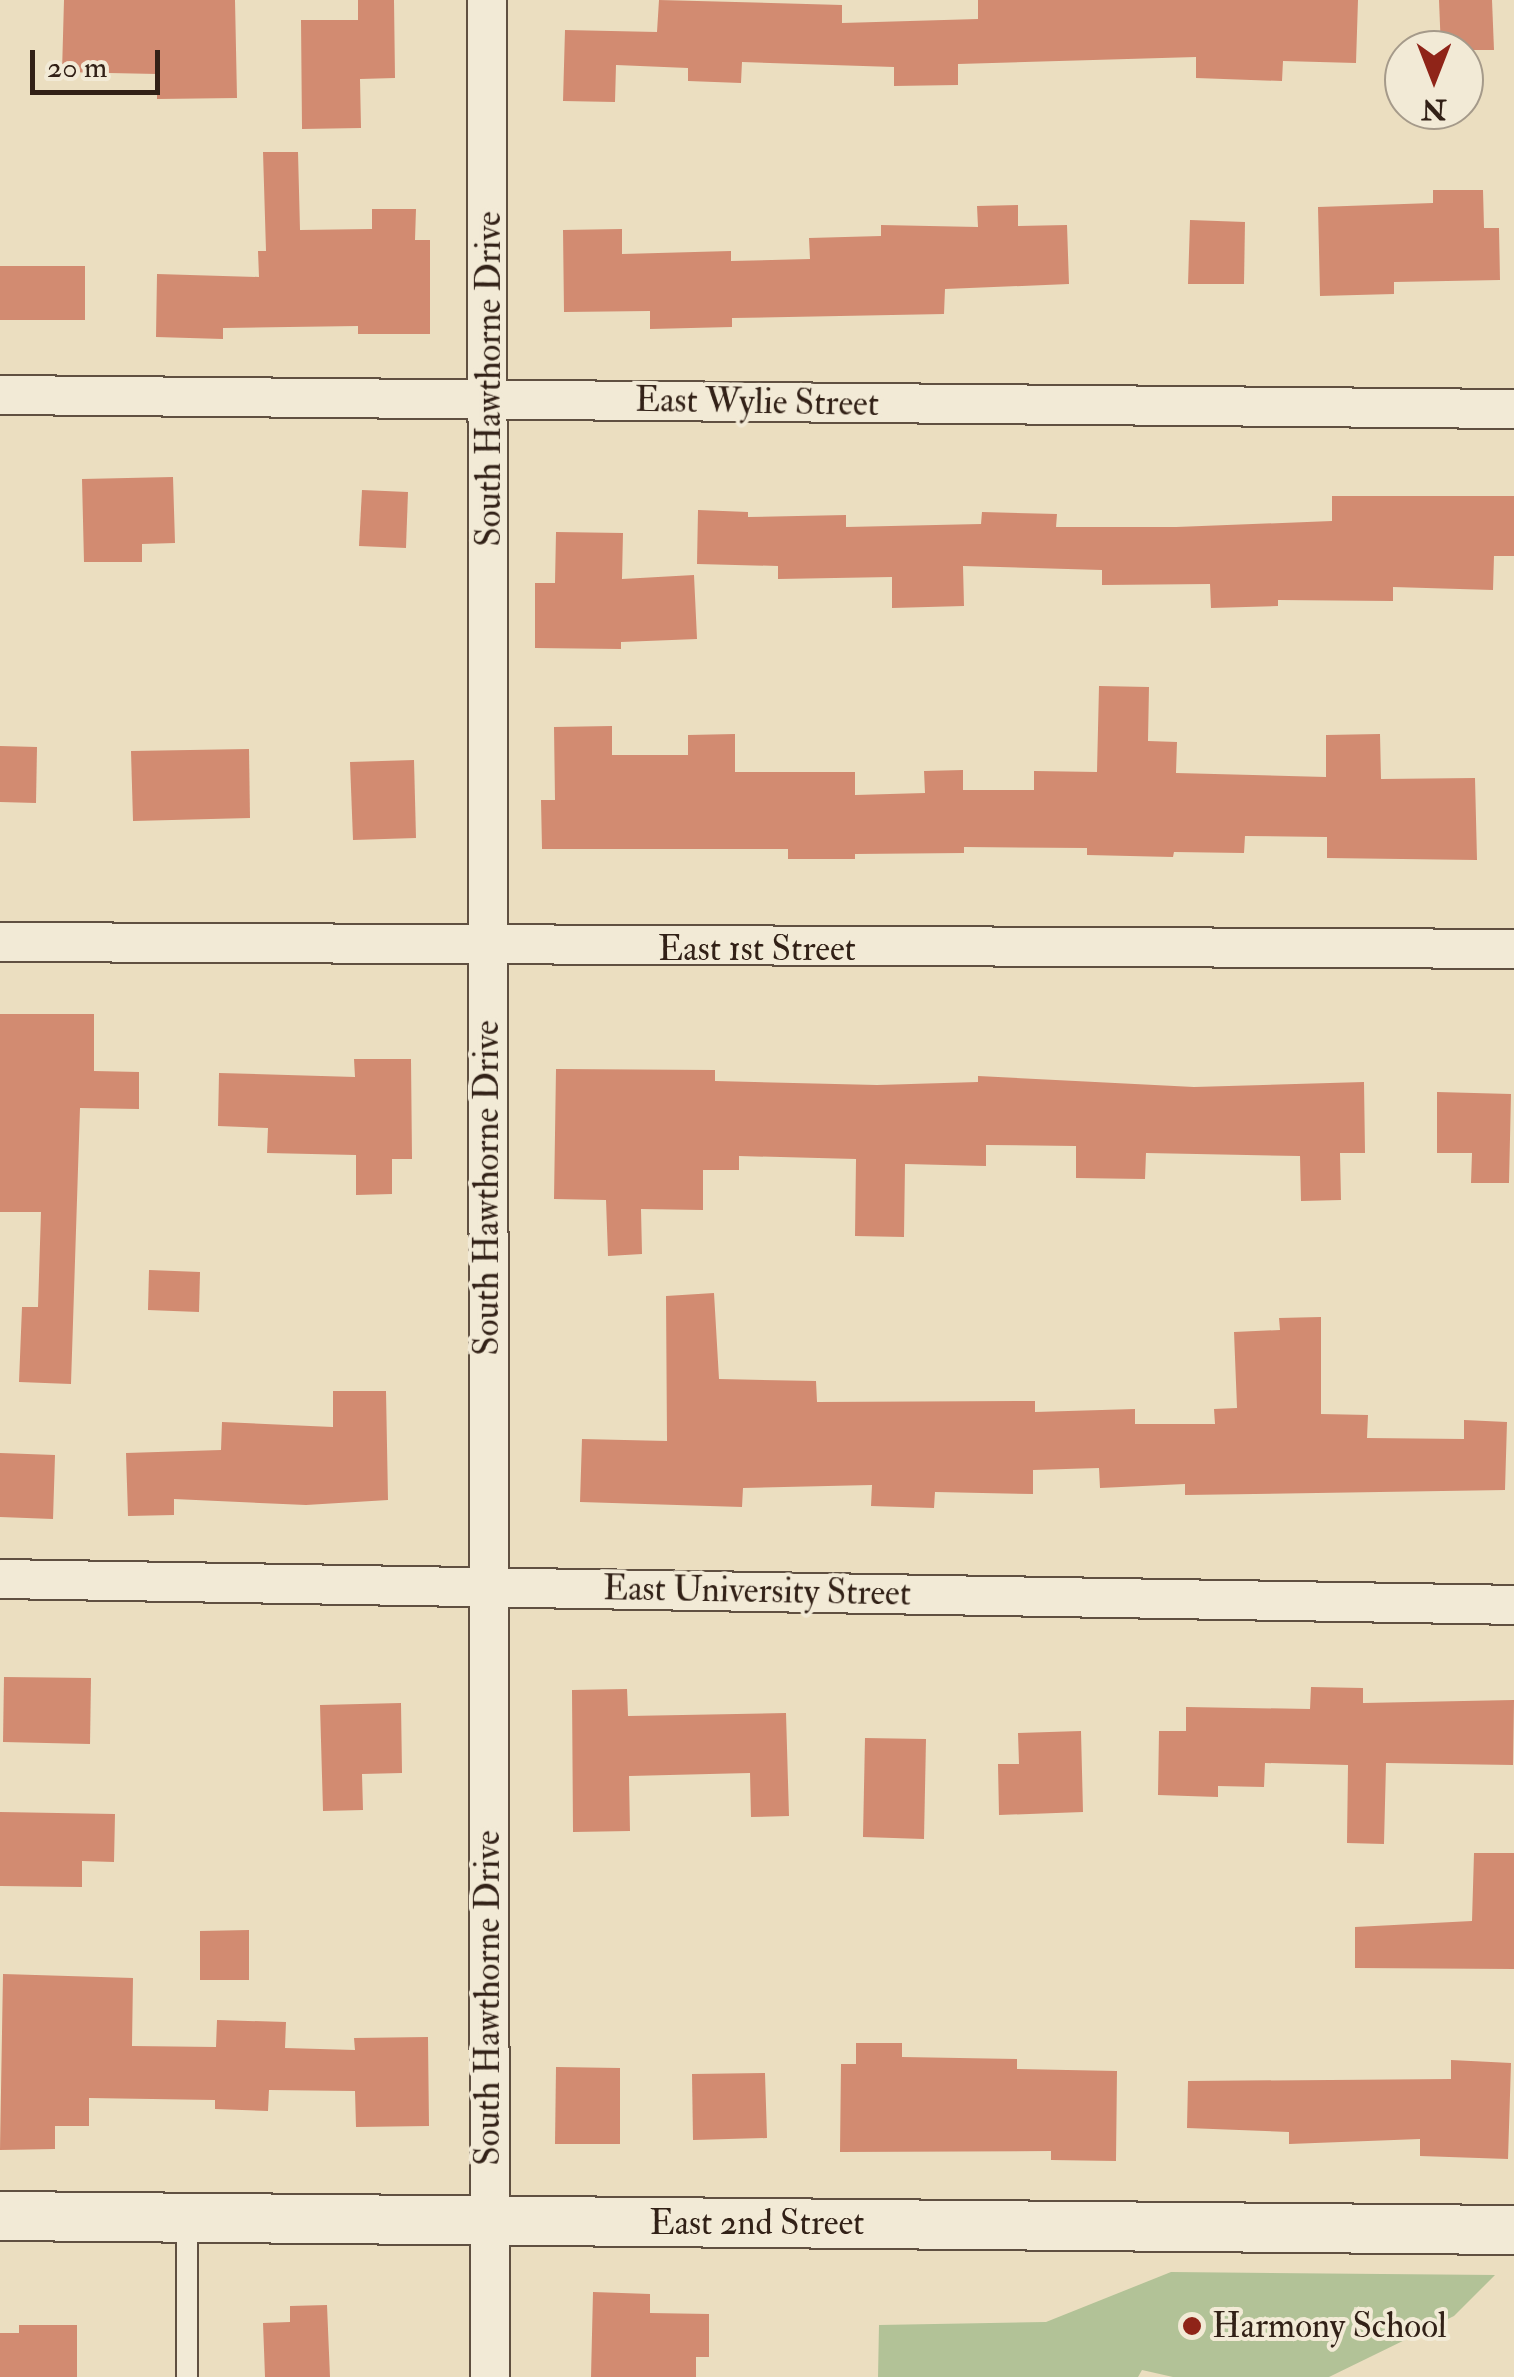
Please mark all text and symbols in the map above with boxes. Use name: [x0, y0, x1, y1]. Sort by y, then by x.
scale bar: [35, 30, 165, 92]
north arrow: [1384, 30, 1484, 130]
text: 20 m: [47, 49, 107, 86]
text: N: [1421, 91, 1447, 126]
street label: South Hawthorne Drive: [468, 211, 510, 547]
street label: East Wylie Street: [635, 379, 879, 425]
street label: East 1st Street: [658, 928, 856, 970]
street label: South Hawthorne Drive: [466, 1020, 508, 1356]
street label: East University Street: [603, 1567, 911, 1615]
street label: South Hawthorne Drive: [467, 1830, 509, 2166]
street label: East 2nd Street: [650, 2202, 864, 2244]
place label: Harmony School: [1212, 2305, 1447, 2347]
marker: Harmony School: [1181, 2315, 1203, 2337]

